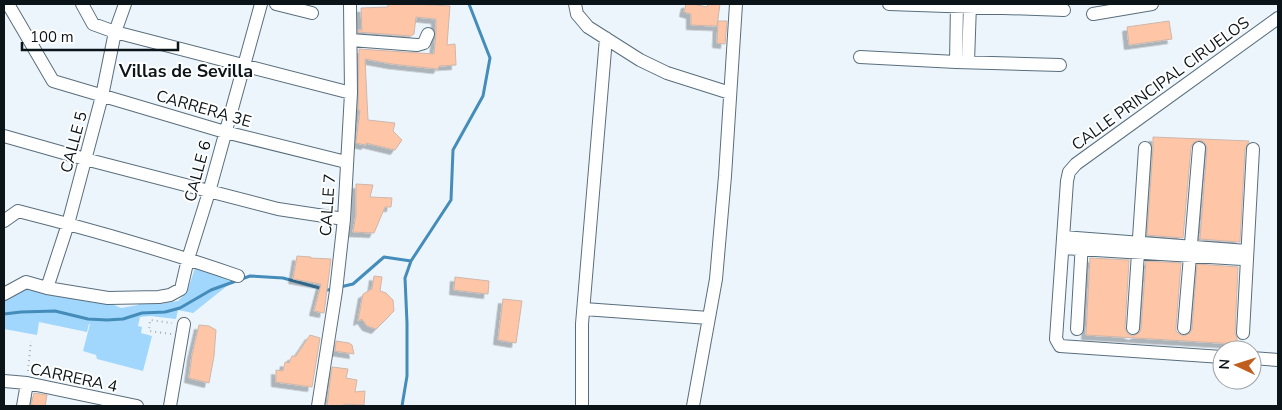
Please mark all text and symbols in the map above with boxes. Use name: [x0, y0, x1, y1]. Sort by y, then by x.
street label: CALLE PRINCIPAL CIRUELOS: [1067, 12, 1254, 156]
scale bar: [22, 20, 179, 52]
text: 100 m: [30, 27, 74, 47]
district label: Villas de Sevilla: [118, 59, 253, 83]
street label: CARRERA 3E: [154, 85, 254, 133]
street label: CALLE 5: [55, 109, 93, 175]
street label: CALLE 6: [179, 138, 217, 204]
street label: CALLE 7: [315, 173, 341, 237]
north arrow: [1212, 340, 1262, 390]
street label: CARRERA 4: [28, 358, 120, 398]
text: N: [1215, 358, 1234, 370]

